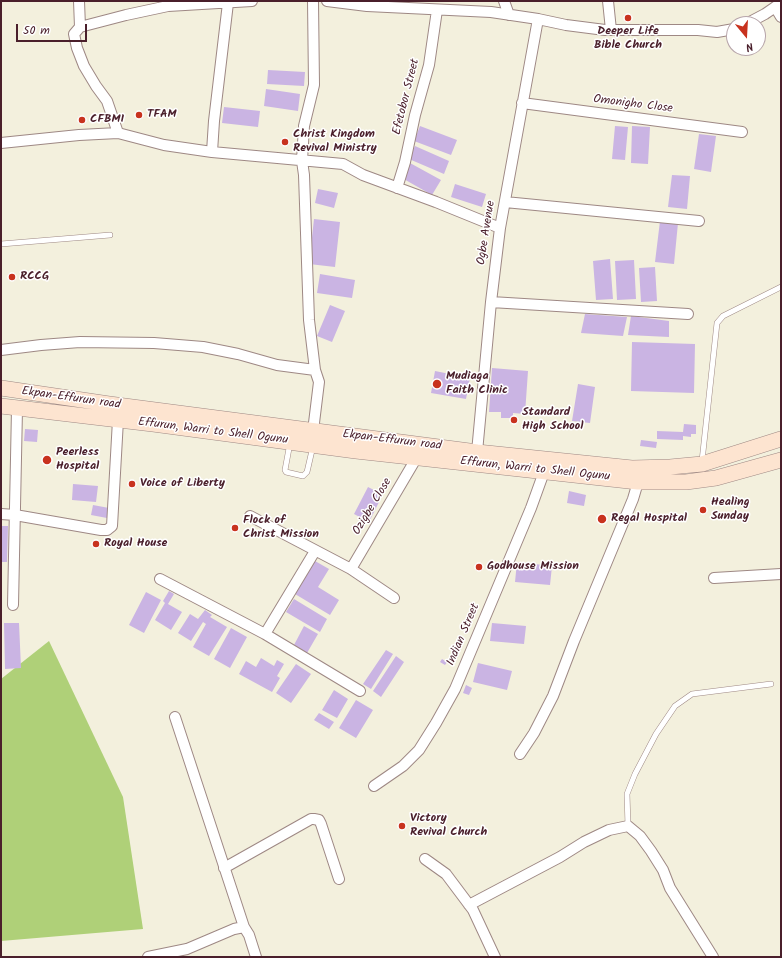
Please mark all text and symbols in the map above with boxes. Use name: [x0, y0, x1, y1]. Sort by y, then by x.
marker: Deeper Life Bible Church: [623, 13, 633, 23]
scale bar: [18, 16, 89, 42]
north arrow: [726, 16, 766, 56]
text: 50 m: [23, 21, 50, 40]
place label: Deeper Life Bible Church: [594, 25, 662, 53]
text: N: [743, 37, 755, 56]
street label: Efetobor Street: [391, 57, 423, 137]
street label: Omonigho Close: [592, 93, 674, 117]
place label: TFAM: [147, 108, 177, 122]
marker: TFAM: [134, 110, 144, 120]
place label: CFBMI: [90, 113, 124, 127]
marker: CFBMI: [77, 115, 87, 125]
place label: Christ Kingdom Revival Ministry: [293, 128, 377, 156]
marker: Christ Kingdom Revival Ministry: [280, 137, 290, 147]
street label: Ogbe Avenue: [475, 200, 499, 266]
place label: RCCG: [20, 270, 49, 284]
marker: RCCG: [7, 272, 17, 282]
place label: Mudiaga Faith Clinic: [446, 370, 508, 398]
marker: Mudiaga Faith Clinic: [431, 378, 443, 390]
street label: Ekpan-Effurun road: [21, 385, 121, 413]
place label: Standard High School: [522, 406, 583, 434]
marker: Standard High School: [509, 415, 519, 425]
street label: Effurun, Warri to Shell Ogunu: [137, 416, 289, 448]
street label: Ekpan-Effurun road: [342, 428, 442, 454]
place label: Peerless Hospital: [56, 446, 99, 474]
marker: Peerless Hospital: [41, 454, 53, 466]
street label: Effurun, Warri to Shell Ogunu: [459, 455, 611, 485]
street label: Ozigbe Close: [350, 476, 396, 538]
place label: Voice of Liberty: [140, 477, 225, 491]
marker: Voice of Liberty: [127, 479, 137, 489]
place label: Healing Sunday: [711, 496, 750, 524]
marker: Healing Sunday: [698, 505, 708, 515]
place label: Regal Hospital: [611, 512, 687, 526]
marker: Regal Hospital: [596, 513, 608, 525]
place label: Flock of Christ Mission: [243, 514, 319, 542]
marker: Flock of Christ Mission: [230, 523, 240, 533]
place label: Royal House: [104, 537, 167, 551]
marker: Royal House: [91, 539, 101, 549]
place label: Godhouse Mission: [487, 560, 579, 574]
marker: Godhouse Mission: [474, 562, 484, 572]
street label: Indian Street: [444, 602, 484, 668]
place label: Victory Revival Church: [410, 812, 487, 840]
marker: Victory Revival Church: [397, 821, 407, 831]

